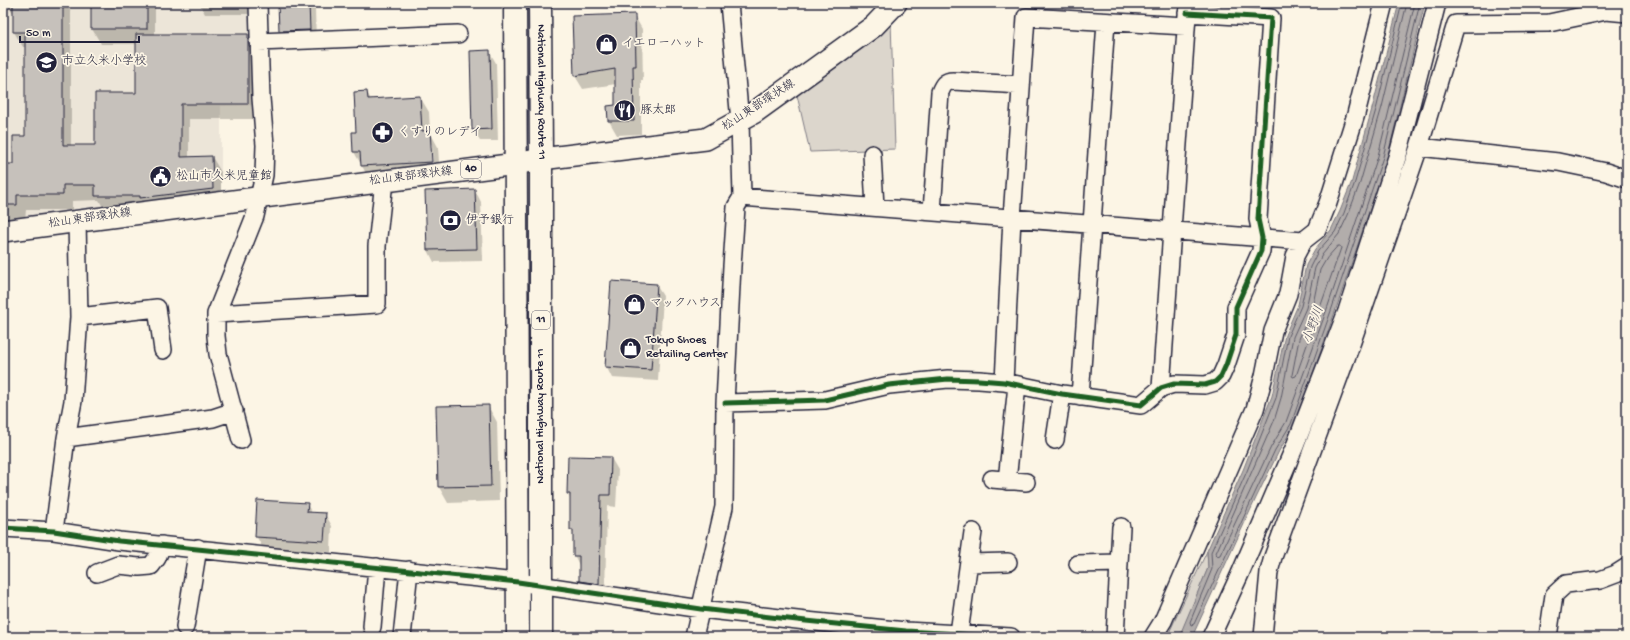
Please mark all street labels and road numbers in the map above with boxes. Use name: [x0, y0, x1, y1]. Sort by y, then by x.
street label: National Highway Route 11: [533, 24, 548, 160]
street label: 松山東部環状線: [719, 76, 798, 135]
road number: 40: [461, 160, 481, 178]
street label: 松山東部環状線: [368, 164, 454, 189]
street label: 松山東部環状線: [47, 205, 133, 232]
road number: 11: [532, 311, 550, 329]
street label: National Highway Route 11: [534, 348, 548, 484]

